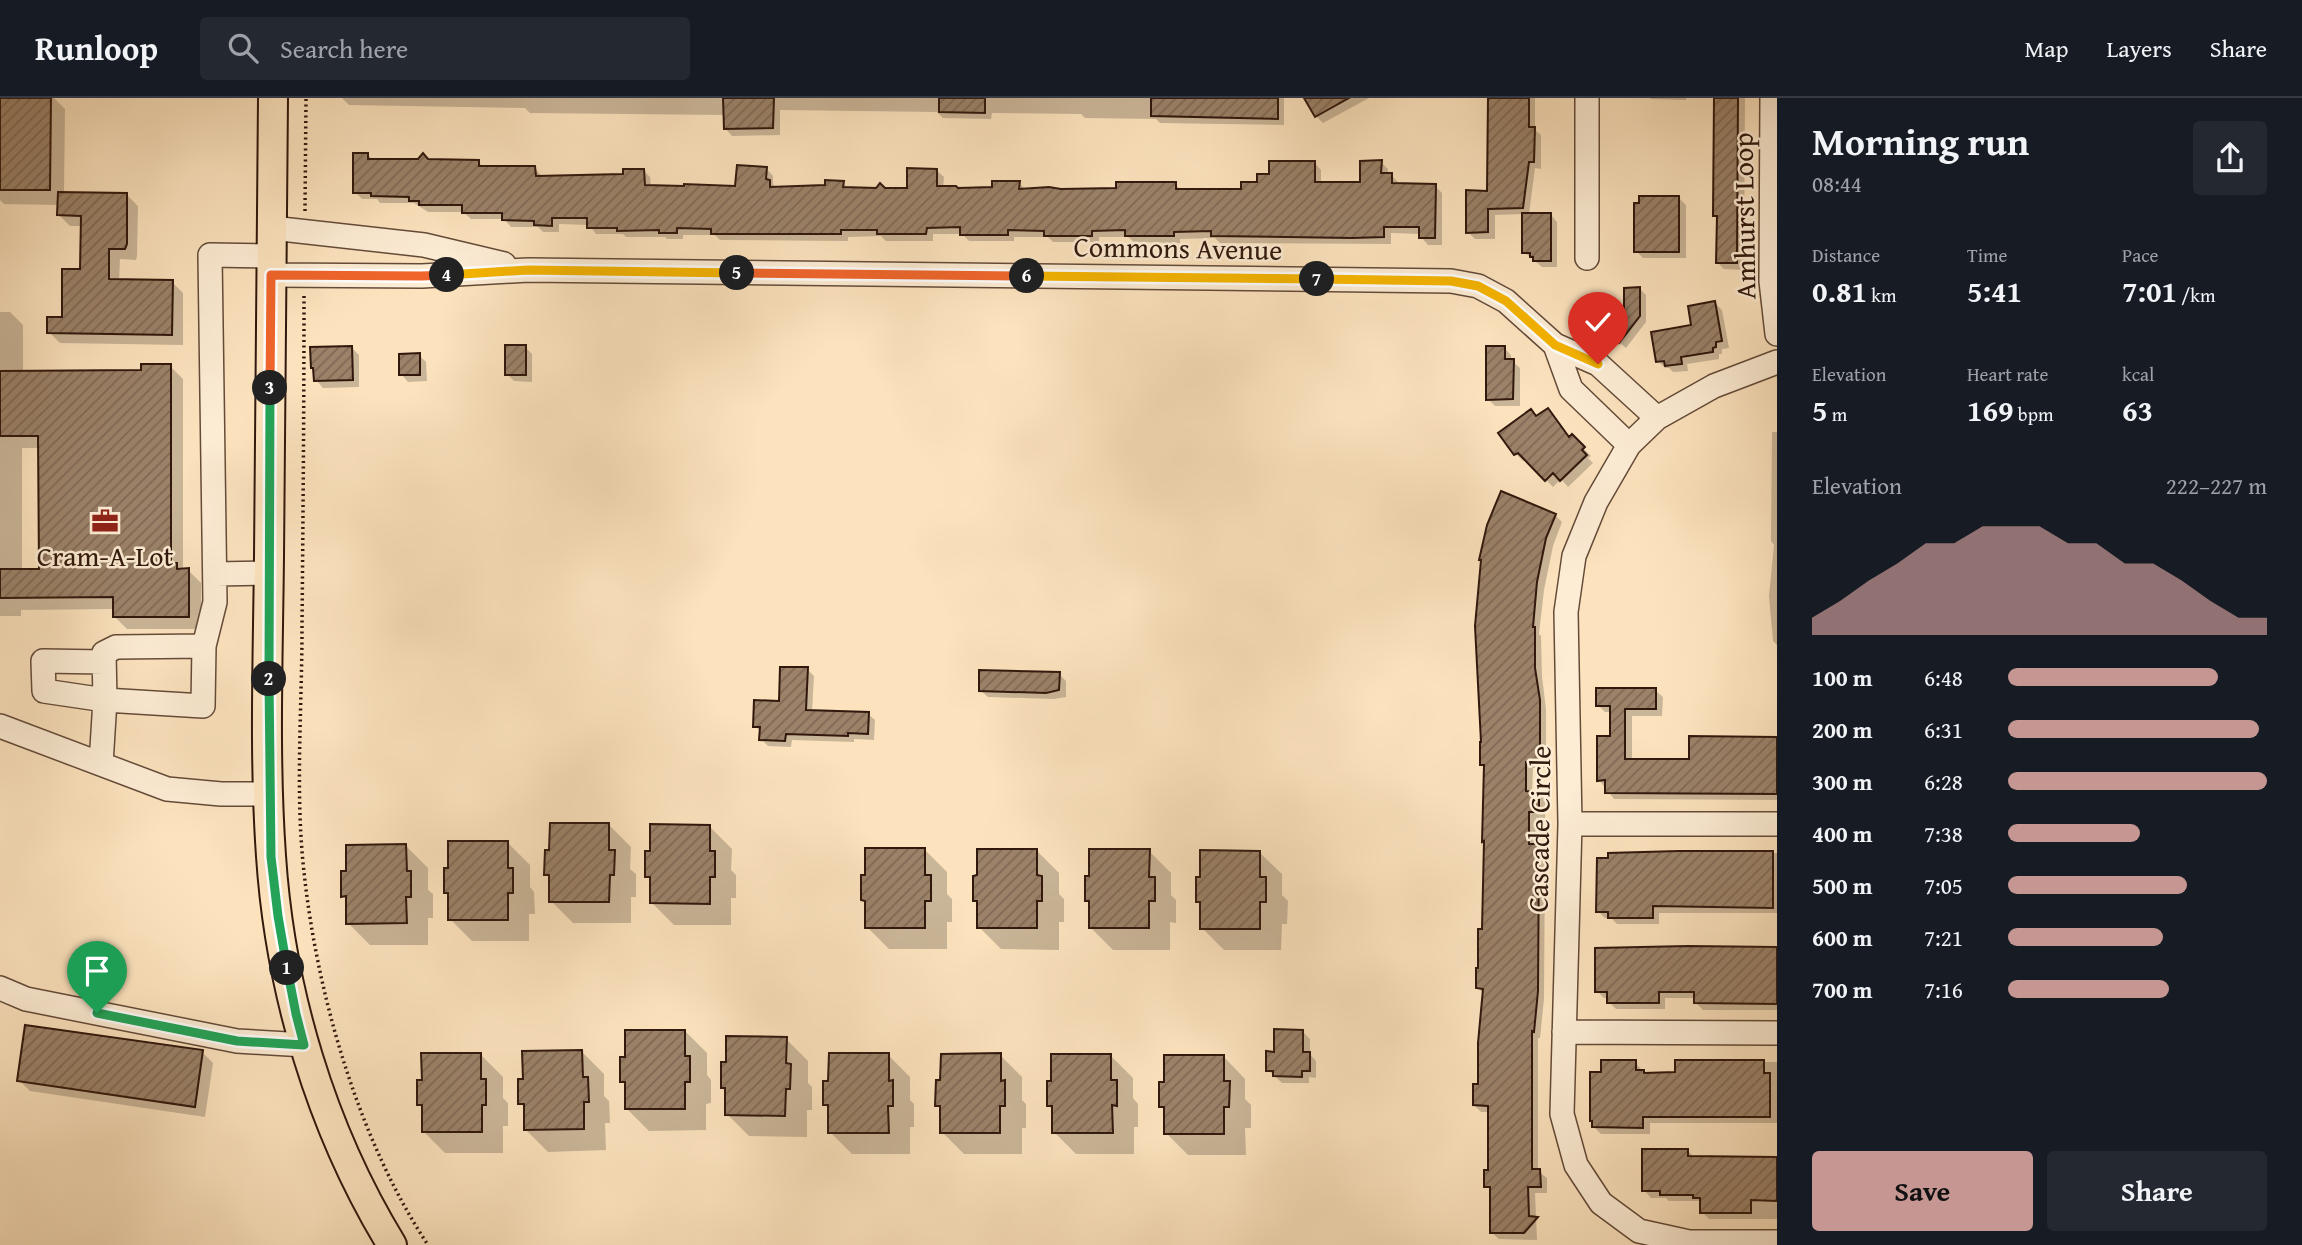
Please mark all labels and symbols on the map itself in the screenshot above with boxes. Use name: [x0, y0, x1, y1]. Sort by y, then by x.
street label: Amhurst Loop: [1722, 132, 1765, 300]
street label: Commons Avenue: [1073, 225, 1283, 270]
pin: 5: [720, 256, 754, 290]
pin: 4: [430, 258, 464, 292]
pin: 6: [1010, 258, 1044, 294]
pin: 7: [1300, 262, 1334, 296]
pin: [1568, 292, 1628, 364]
pin: 3: [252, 370, 288, 406]
office icon: Cram-A-Lot: [90, 506, 120, 536]
place label: Cram-A-Lot: [37, 535, 173, 576]
pin: 2: [252, 662, 286, 696]
street label: Cascade Circle: [1517, 745, 1560, 913]
pin: [67, 941, 127, 1013]
pin: 1: [270, 950, 304, 986]

